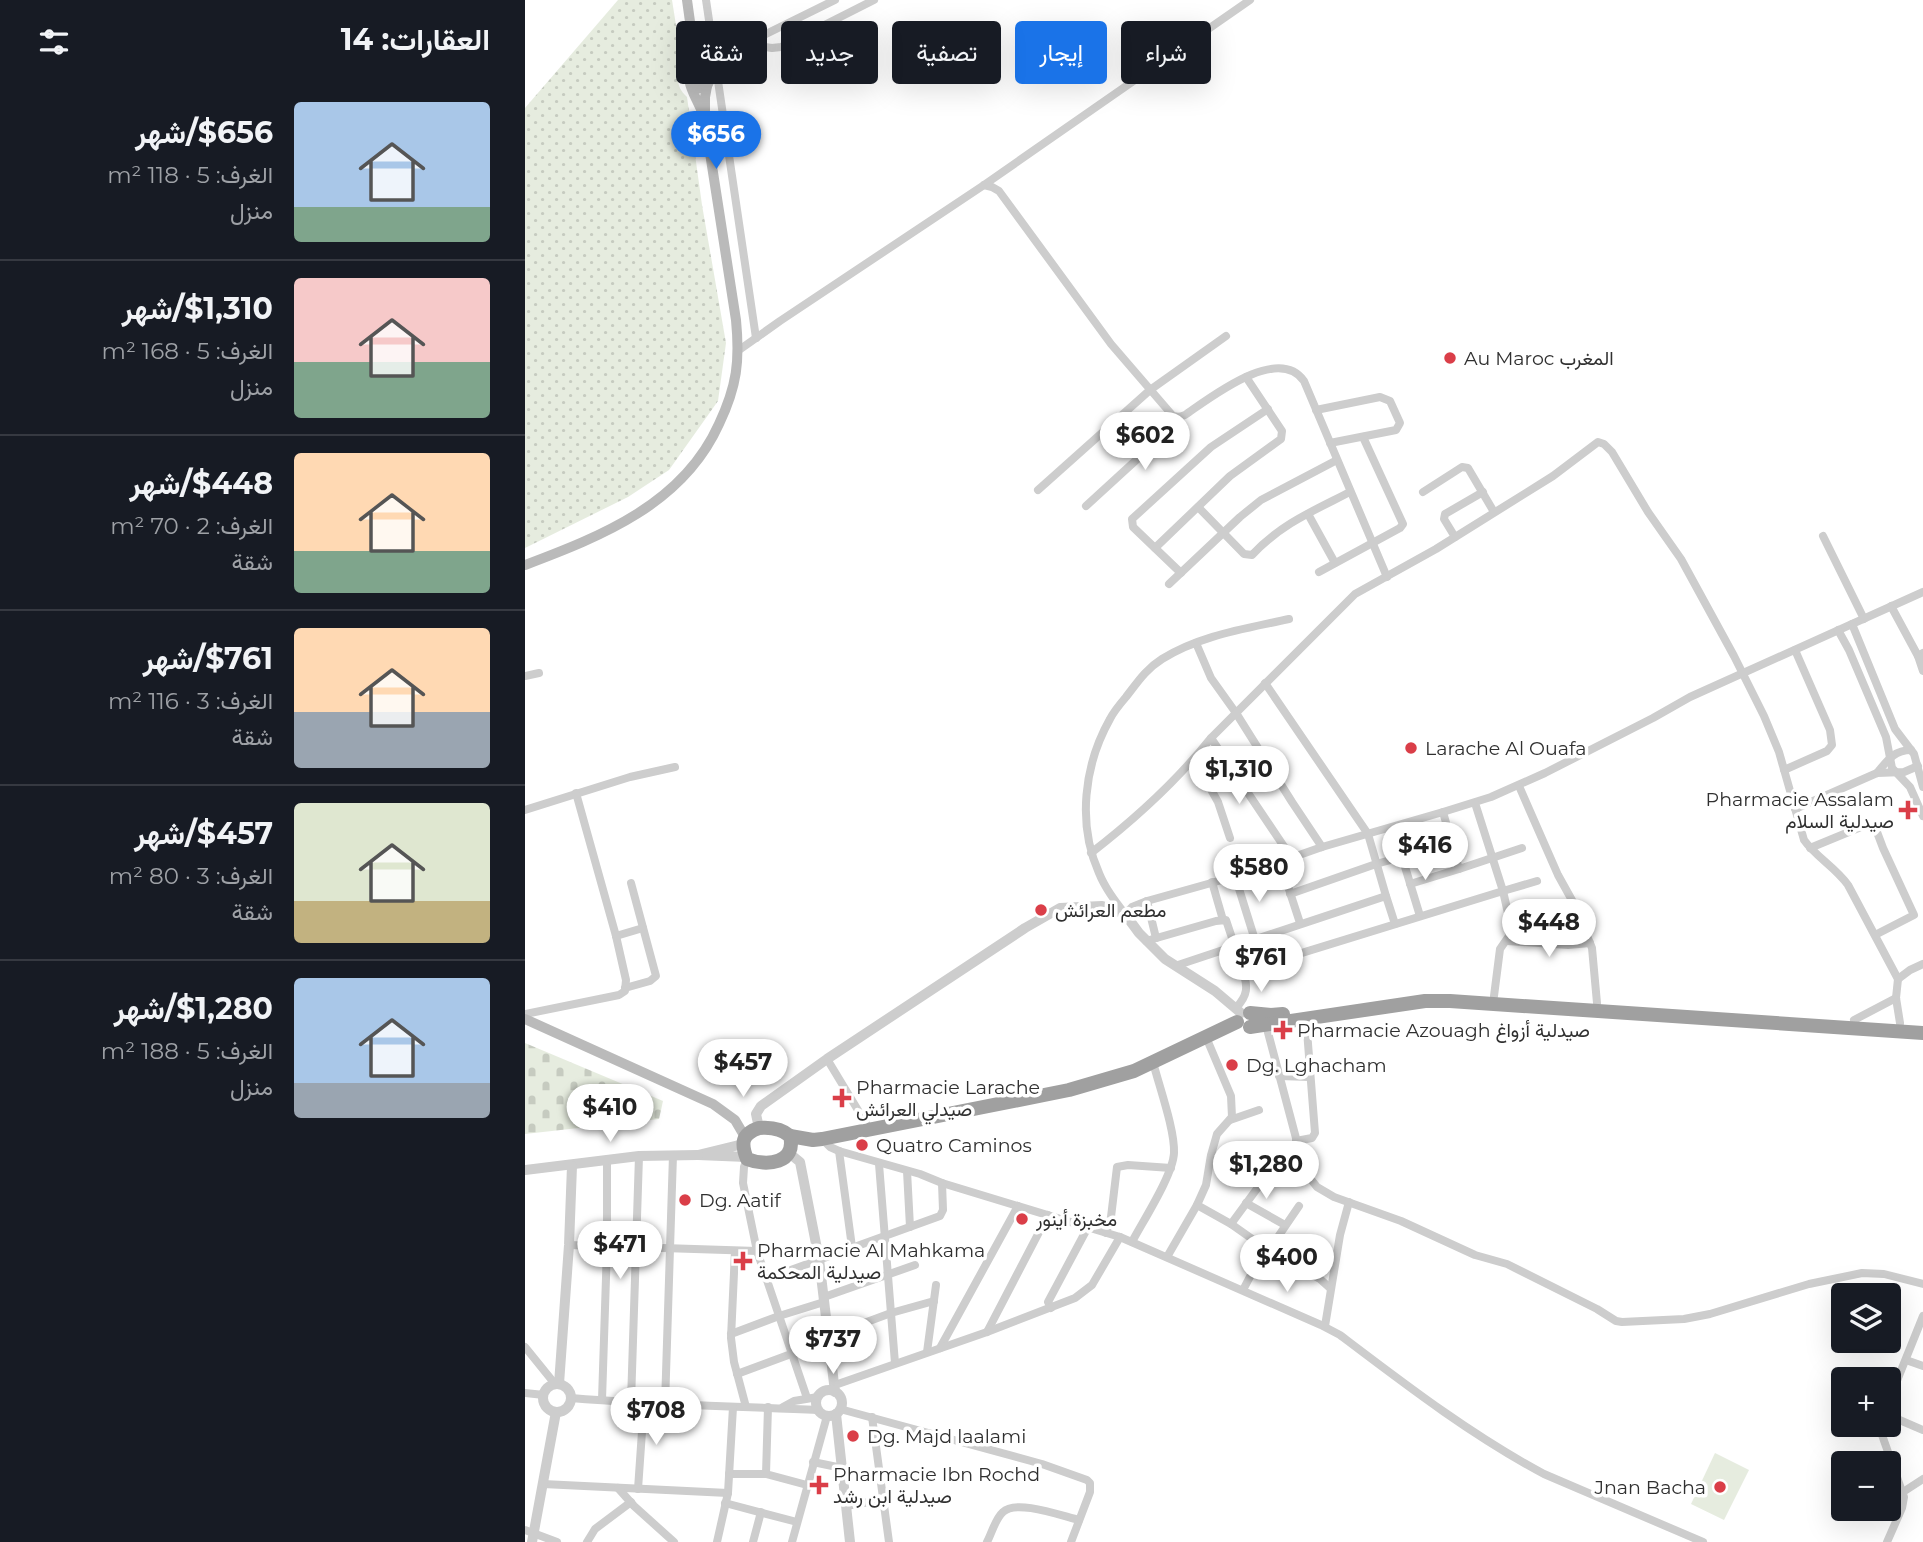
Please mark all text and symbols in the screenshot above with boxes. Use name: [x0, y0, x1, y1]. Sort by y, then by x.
text: العقارات: 14: [341, 21, 490, 58]
chip: شقة: [676, 21, 767, 84]
chip: جديد: [781, 21, 878, 84]
chip: تصفية: [892, 21, 1001, 84]
chip: إيجار: [1015, 21, 1107, 84]
chip: شراء: [1121, 21, 1211, 84]
icon: filters: [35, 23, 73, 61]
pin: $656: [675, 111, 757, 171]
text: $656/شهر: [135, 114, 273, 151]
text: $656: [687, 120, 745, 148]
icon: home: [350, 130, 434, 214]
text: الغرف: 5 · 118 m²: [107, 161, 273, 189]
text: منزل: [230, 197, 273, 225]
text: $1,310/شهر: [122, 290, 273, 327]
icon: home: [350, 306, 434, 390]
text: الغرف: 5 · 168 m²: [102, 337, 273, 365]
place label: Au Maroc المغرب: [1464, 347, 1614, 370]
marker: Au Maroc المغرب: [1442, 350, 1458, 366]
text: منزل: [230, 373, 273, 401]
pin: $602: [1104, 412, 1186, 472]
text: $602: [1116, 421, 1174, 449]
text: $448/شهر: [130, 465, 273, 502]
icon: home: [350, 481, 434, 565]
text: الغرف: 2 · 70 m²: [110, 512, 273, 540]
text: شقة: [231, 548, 273, 576]
text: $761/شهر: [143, 640, 273, 677]
icon: home: [350, 656, 434, 740]
text: الغرف: 3 · 116 m²: [108, 687, 273, 715]
text: شقة: [231, 723, 273, 751]
place label: Larache Al Ouafa: [1425, 737, 1586, 760]
marker: Larache Al Ouafa: [1403, 740, 1419, 756]
pin: $1,310: [1182, 746, 1296, 806]
text: $1,310: [1205, 755, 1273, 783]
place label: Pharmacie Assalam صيدلية السلام: [1706, 788, 1894, 834]
marker: Pharmacie Assalam صيدلية السلام: [1900, 802, 1916, 818]
text: $457/شهر: [134, 815, 273, 852]
pin: $416: [1384, 822, 1466, 882]
icon: home: [350, 831, 434, 915]
text: $416: [1398, 831, 1452, 859]
pin: $580: [1218, 844, 1300, 904]
text: $580: [1229, 853, 1289, 881]
text: الغرف: 3 · 80 m²: [109, 862, 273, 890]
text: شقة: [231, 898, 273, 926]
place label: مطعم العرائش: [1055, 899, 1166, 923]
pin: $448: [1508, 900, 1590, 959]
marker: مطعم العرائش: [1033, 902, 1049, 918]
text: $448: [1518, 908, 1580, 936]
pin: $761: [1220, 934, 1302, 994]
text: $761: [1235, 943, 1287, 971]
text: $1,280/شهر: [114, 990, 273, 1027]
icon: home: [350, 1006, 434, 1090]
place label: Pharmacie Azouagh صيدلية أزواغ: [1297, 1019, 1590, 1043]
marker: Pharmacie Azouagh صيدلية أزواغ: [1275, 1022, 1291, 1038]
text: الغرف: 5 · 188 m²: [101, 1037, 273, 1065]
pin: $457: [702, 1040, 784, 1099]
text: $457: [714, 1048, 772, 1076]
place label: Dg. Lghacham: [1246, 1054, 1387, 1077]
marker: Dg. Lghacham: [1224, 1057, 1240, 1073]
text: منزل: [230, 1073, 273, 1101]
place label: Pharmacie Larache صيدلي العرائش: [856, 1076, 1040, 1125]
pin: $410: [569, 1084, 651, 1144]
marker: Pharmacie Larache صيدلي العرائش: [834, 1090, 850, 1106]
text: $410: [583, 1093, 637, 1121]
place label: Quatro Caminos: [876, 1134, 1032, 1157]
marker: Quatro Caminos: [854, 1137, 870, 1153]
pin: $1,280: [1209, 1142, 1323, 1201]
text: $1,280: [1229, 1150, 1303, 1178]
place label: Dg. Aatif: [699, 1189, 782, 1212]
marker: Dg. Aatif: [677, 1192, 693, 1208]
place label: مخبزة أينور: [1035, 1208, 1117, 1231]
marker: مخبزة أينور: [1014, 1211, 1030, 1227]
pin: $471: [579, 1222, 661, 1281]
text: $471: [593, 1230, 647, 1258]
pin: $400: [1246, 1234, 1328, 1294]
place label: Pharmacie Al Mahkama صيدلية المحكمة: [757, 1239, 985, 1284]
text: $400: [1256, 1243, 1318, 1271]
marker: Pharmacie Al Mahkama صيدلية المحكمة: [735, 1253, 751, 1269]
map controls: [1831, 1283, 1901, 1521]
button: layers: [1831, 1283, 1901, 1353]
pin: $737: [792, 1316, 874, 1376]
text: $737: [805, 1325, 861, 1353]
button: +: [1831, 1367, 1901, 1437]
pin: $708: [615, 1388, 697, 1447]
text: $708: [626, 1396, 686, 1424]
place label: Dg. Majd laalami: [867, 1425, 1026, 1448]
marker: Dg. Majd laalami: [845, 1428, 861, 1444]
button: −: [1831, 1451, 1901, 1521]
place label: Pharmacie Ibn Rochd صيدلية ابن رشد: [833, 1463, 1040, 1508]
place label: Jnan Bacha: [1593, 1476, 1706, 1499]
marker: Pharmacie Ibn Rochd صيدلية ابن رشد: [811, 1477, 827, 1493]
marker: Jnan Bacha: [1712, 1479, 1728, 1495]

